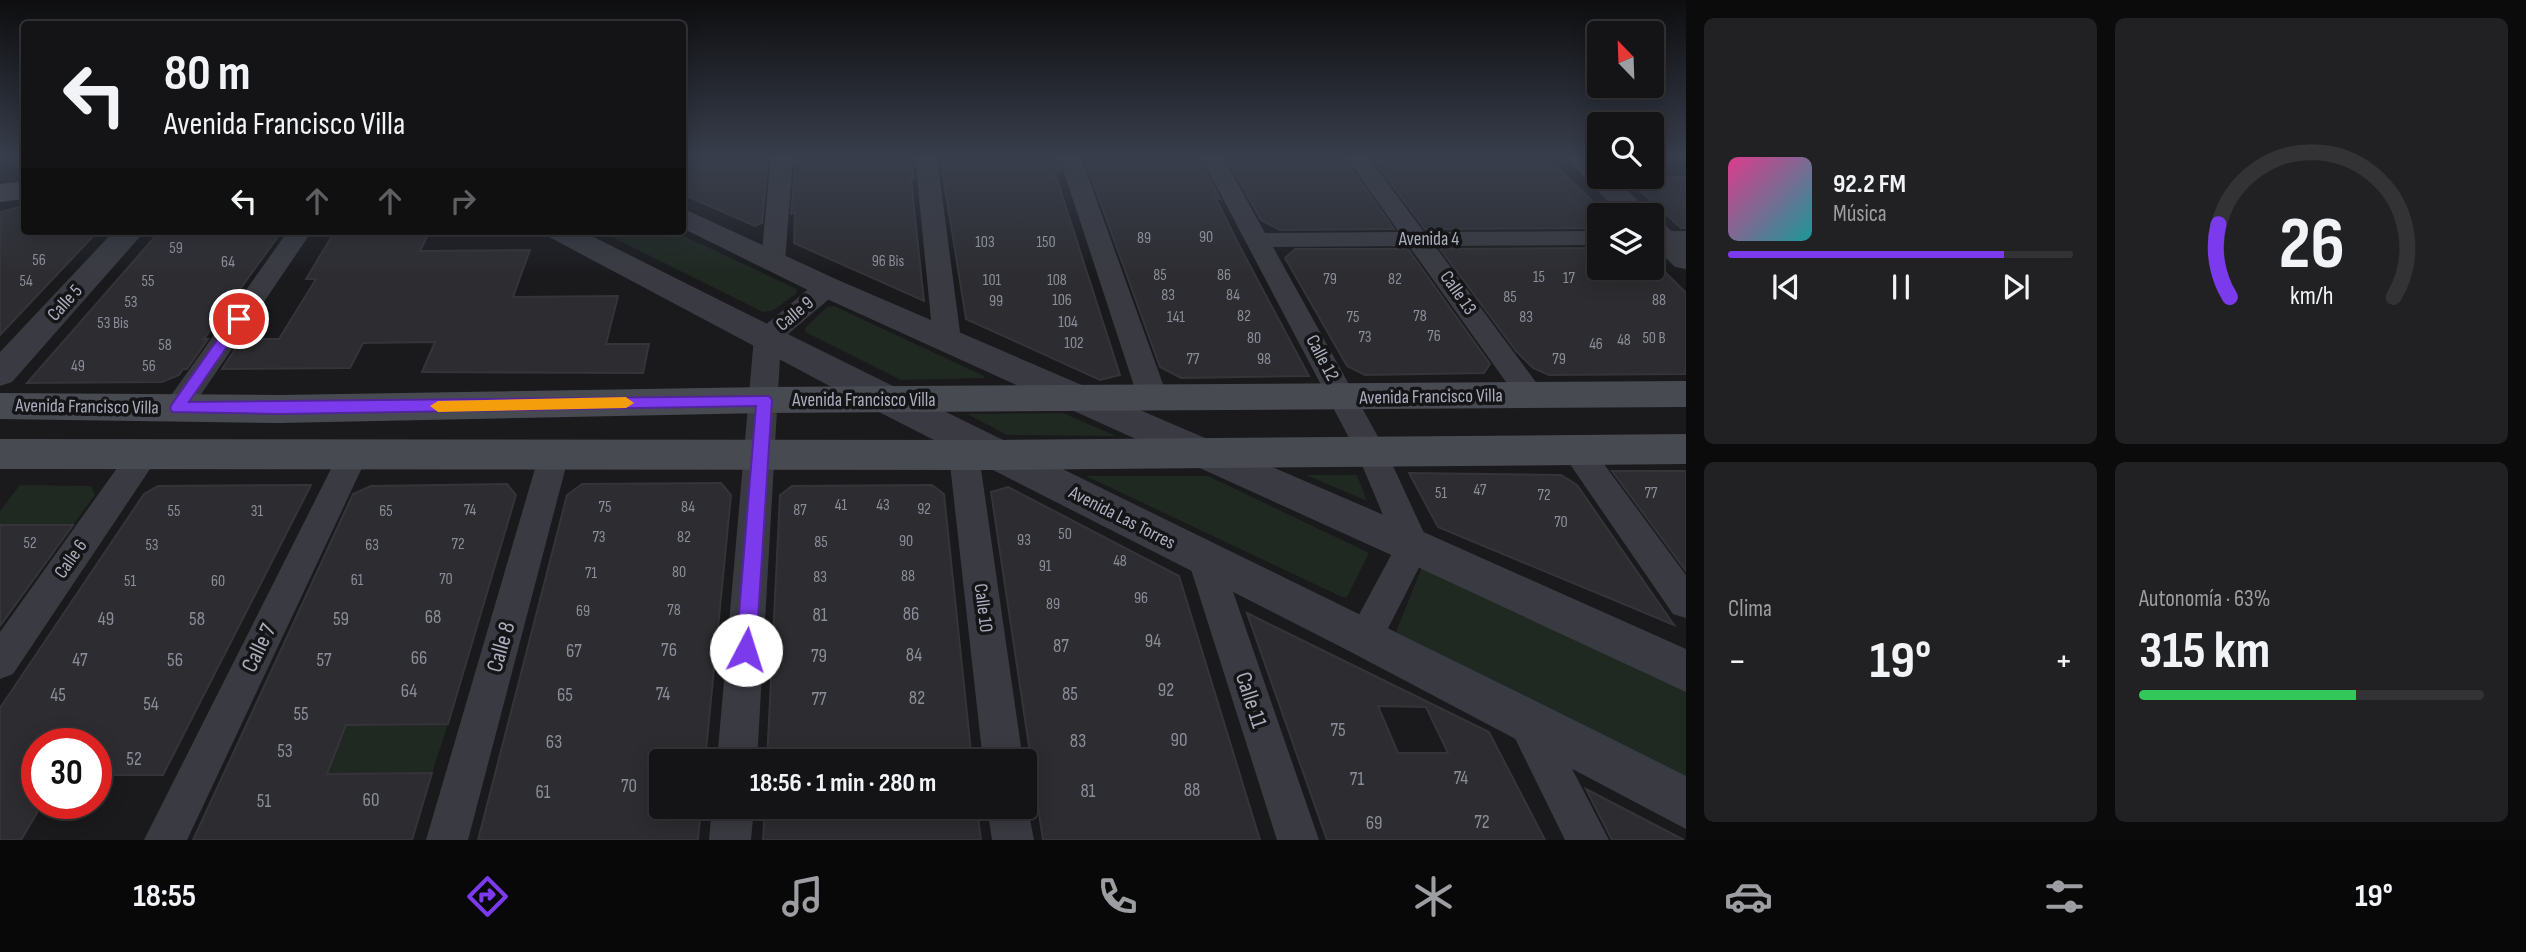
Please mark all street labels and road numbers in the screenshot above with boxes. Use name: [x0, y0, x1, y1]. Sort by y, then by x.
street label: Avenida 4: [1398, 228, 1459, 251]
street label: Calle 13: [1435, 267, 1481, 320]
street label: Calle 5: [43, 280, 87, 326]
street label: Calle 9: [771, 292, 819, 336]
street label: Calle 12: [1300, 331, 1344, 385]
street label: Avenida Francisco Villa: [1358, 384, 1503, 410]
street label: Avenida Francisco Villa: [791, 389, 936, 412]
street label: Avenida Francisco Villa: [14, 394, 159, 420]
street label: Avenida Las Torres: [1064, 481, 1179, 555]
street label: Calle 6: [49, 535, 93, 583]
street label: Calle 10: [969, 582, 997, 634]
street label: Calle 7: [235, 619, 283, 677]
street label: Calle 8: [480, 619, 522, 675]
street label: Calle 11: [1229, 668, 1273, 732]

